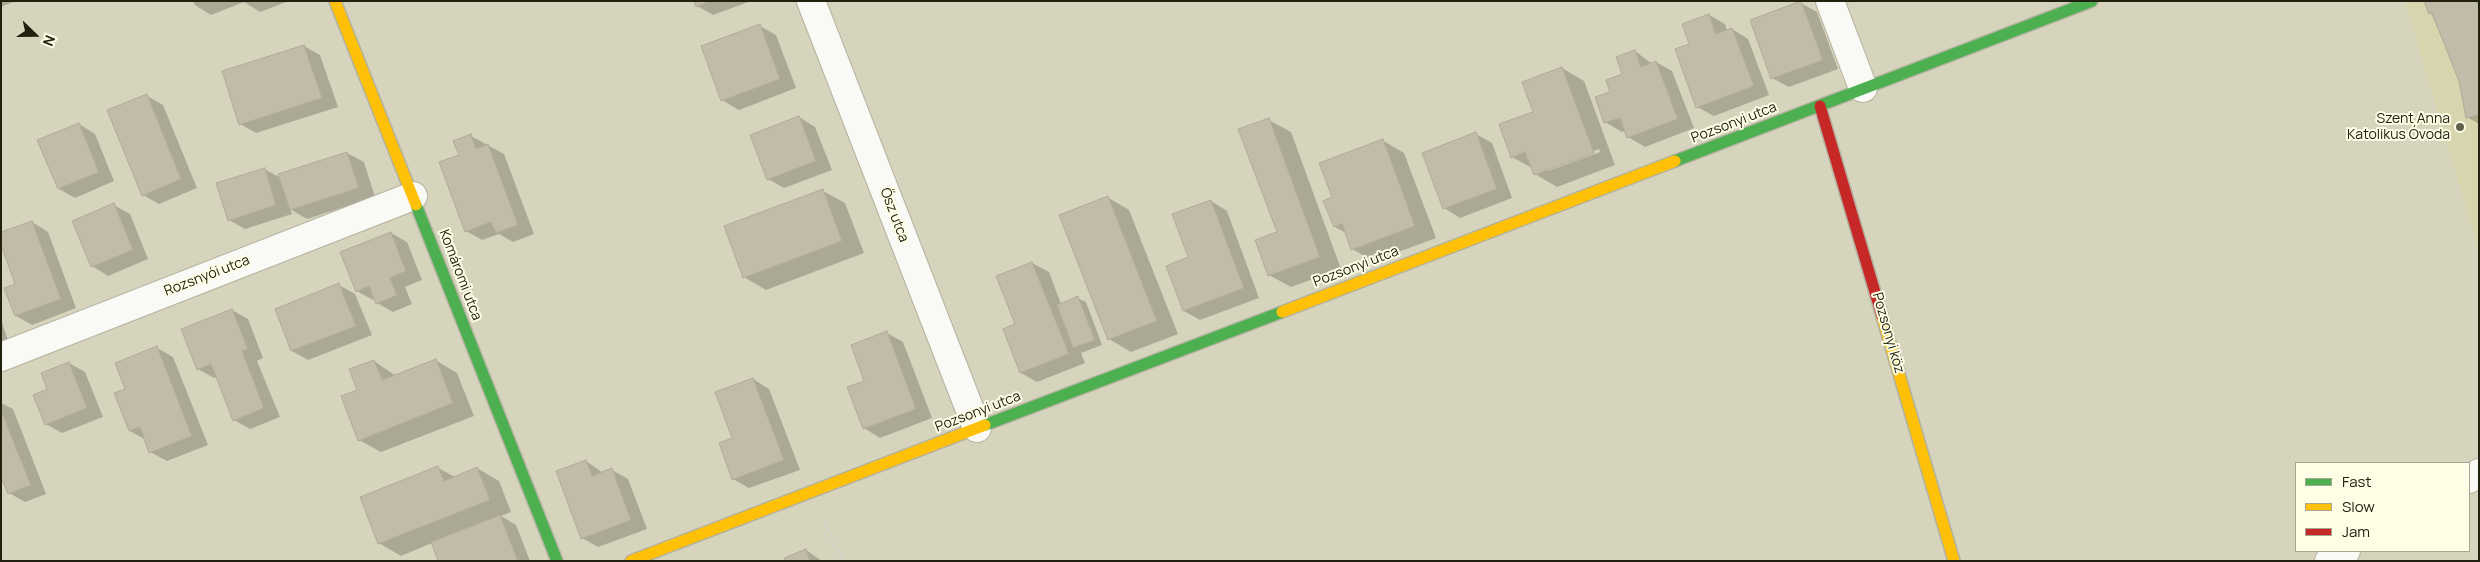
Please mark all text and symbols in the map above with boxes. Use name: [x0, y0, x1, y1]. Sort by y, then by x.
north arrow: [10, 10, 60, 60]
text: N: [39, 33, 60, 49]
street label: Pozsonyi utca: [1689, 99, 1779, 147]
place label: Szent Anna Katolikus Óvoda: [2347, 111, 2450, 144]
marker: Szent Anna Katolikus Óvoda: [2454, 121, 2466, 133]
street label: Ősz utca: [876, 185, 912, 245]
street label: Komáromi utca: [435, 227, 485, 323]
street label: Pozsonyi utca: [1311, 243, 1401, 291]
street label: Rozsnyói utca: [162, 252, 252, 300]
street label: Pozsonyi köz: [1868, 291, 1908, 375]
street label: Pozsonyi utca: [933, 388, 1023, 436]
legend: [2295, 462, 2470, 552]
text: Fast: [2342, 471, 2371, 492]
text: Slow: [2342, 496, 2375, 517]
text: Jam: [2342, 521, 2370, 542]

